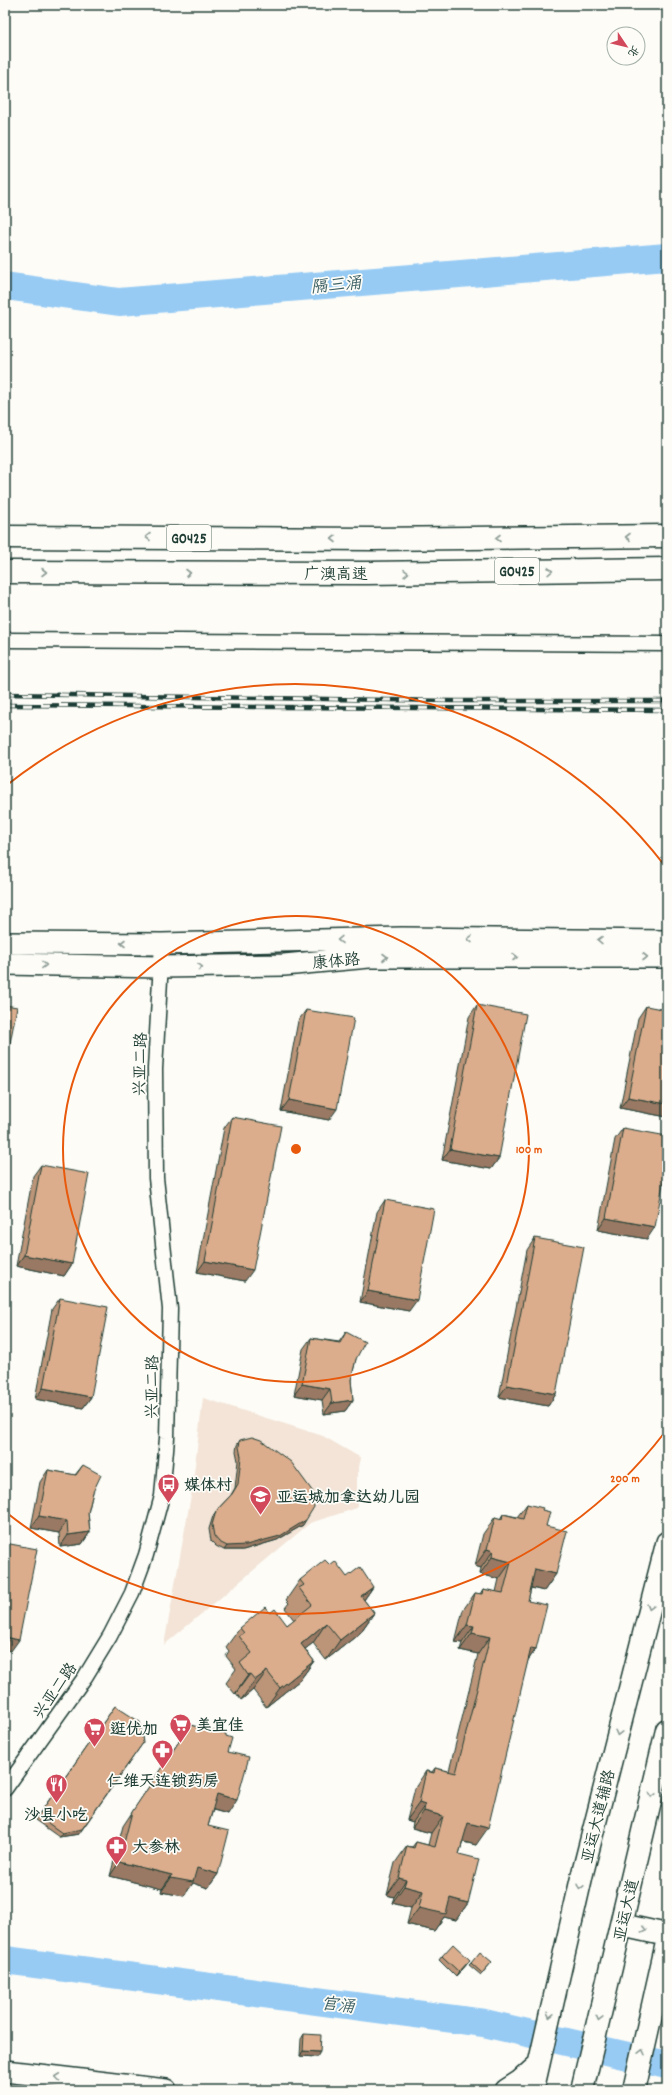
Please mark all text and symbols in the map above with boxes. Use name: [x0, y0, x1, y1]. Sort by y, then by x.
north arrow: [606, 26, 646, 66]
text: 北: [623, 41, 642, 60]
water label: 隔三涌: [310, 273, 364, 301]
road number: G0425: [167, 525, 211, 551]
one-way arrow: [145, 533, 151, 541]
one-way arrow: [625, 533, 631, 541]
one-way arrow: [495, 534, 501, 542]
one-way arrow: [331, 535, 337, 543]
road number: G0425: [495, 558, 539, 584]
street label: 广澳高速: [304, 564, 368, 587]
one-way arrow: [547, 567, 553, 575]
one-way arrow: [41, 568, 47, 576]
one-way arrow: [185, 569, 191, 577]
one-way arrow: [403, 569, 409, 577]
one-way arrow: [467, 935, 473, 943]
one-way arrow: [337, 936, 343, 944]
one-way arrow: [597, 936, 603, 944]
one-way arrow: [120, 939, 126, 947]
street label: 康体路: [311, 949, 361, 976]
one-way arrow: [382, 953, 388, 961]
one-way arrow: [512, 953, 518, 961]
one-way arrow: [642, 953, 648, 961]
one-way arrow: [41, 960, 47, 969]
one-way arrow: [197, 962, 203, 971]
street label: 兴亚二路: [129, 1032, 154, 1096]
centre of rings: [289, 1142, 303, 1156]
text: 100 m: [516, 1142, 542, 1159]
street label: 兴亚二路: [141, 1355, 166, 1419]
bus stop icon: 媒体村: [156, 1471, 182, 1504]
text: 200 m: [610, 1471, 640, 1488]
place label: 媒体村: [184, 1475, 232, 1498]
school or university icon: 亚运城加拿达幼儿园: [247, 1483, 273, 1516]
place label: 亚运城加拿达幼儿园: [276, 1487, 420, 1510]
one-way arrow: [646, 1604, 655, 1611]
street label: 兴亚二路: [28, 1659, 84, 1724]
supermarket icon: 美宜佳: [168, 1711, 194, 1744]
supermarket icon: 逛优加: [81, 1715, 107, 1748]
place label: 美宜佳: [196, 1715, 244, 1738]
place label: 逛优加: [110, 1719, 158, 1742]
one-way arrow: [614, 1730, 623, 1737]
pharmacy icon: 仁维天连锁药房: [150, 1737, 176, 1770]
street label: 亚运大道辅路: [577, 1767, 622, 1866]
restaurant icon: 沙县小吃: [43, 1771, 69, 1804]
place label: 仁维天连锁药房: [107, 1771, 219, 1794]
one-way arrow: [648, 1792, 656, 1798]
place label: 沙县小吃: [24, 1805, 88, 1828]
pharmacy icon: 大参林: [103, 1833, 129, 1866]
place label: 大参林: [132, 1837, 180, 1860]
street label: 亚运大道: [609, 1877, 646, 1944]
one-way arrow: [576, 1883, 584, 1890]
one-way arrow: [641, 1926, 647, 1934]
water label: 官涌: [319, 1993, 357, 2021]
one-way arrow: [546, 2011, 555, 2018]
one-way arrow: [595, 2014, 604, 2021]
one-way arrow: [638, 2049, 646, 2055]
one-way arrow: [55, 2073, 61, 2082]

